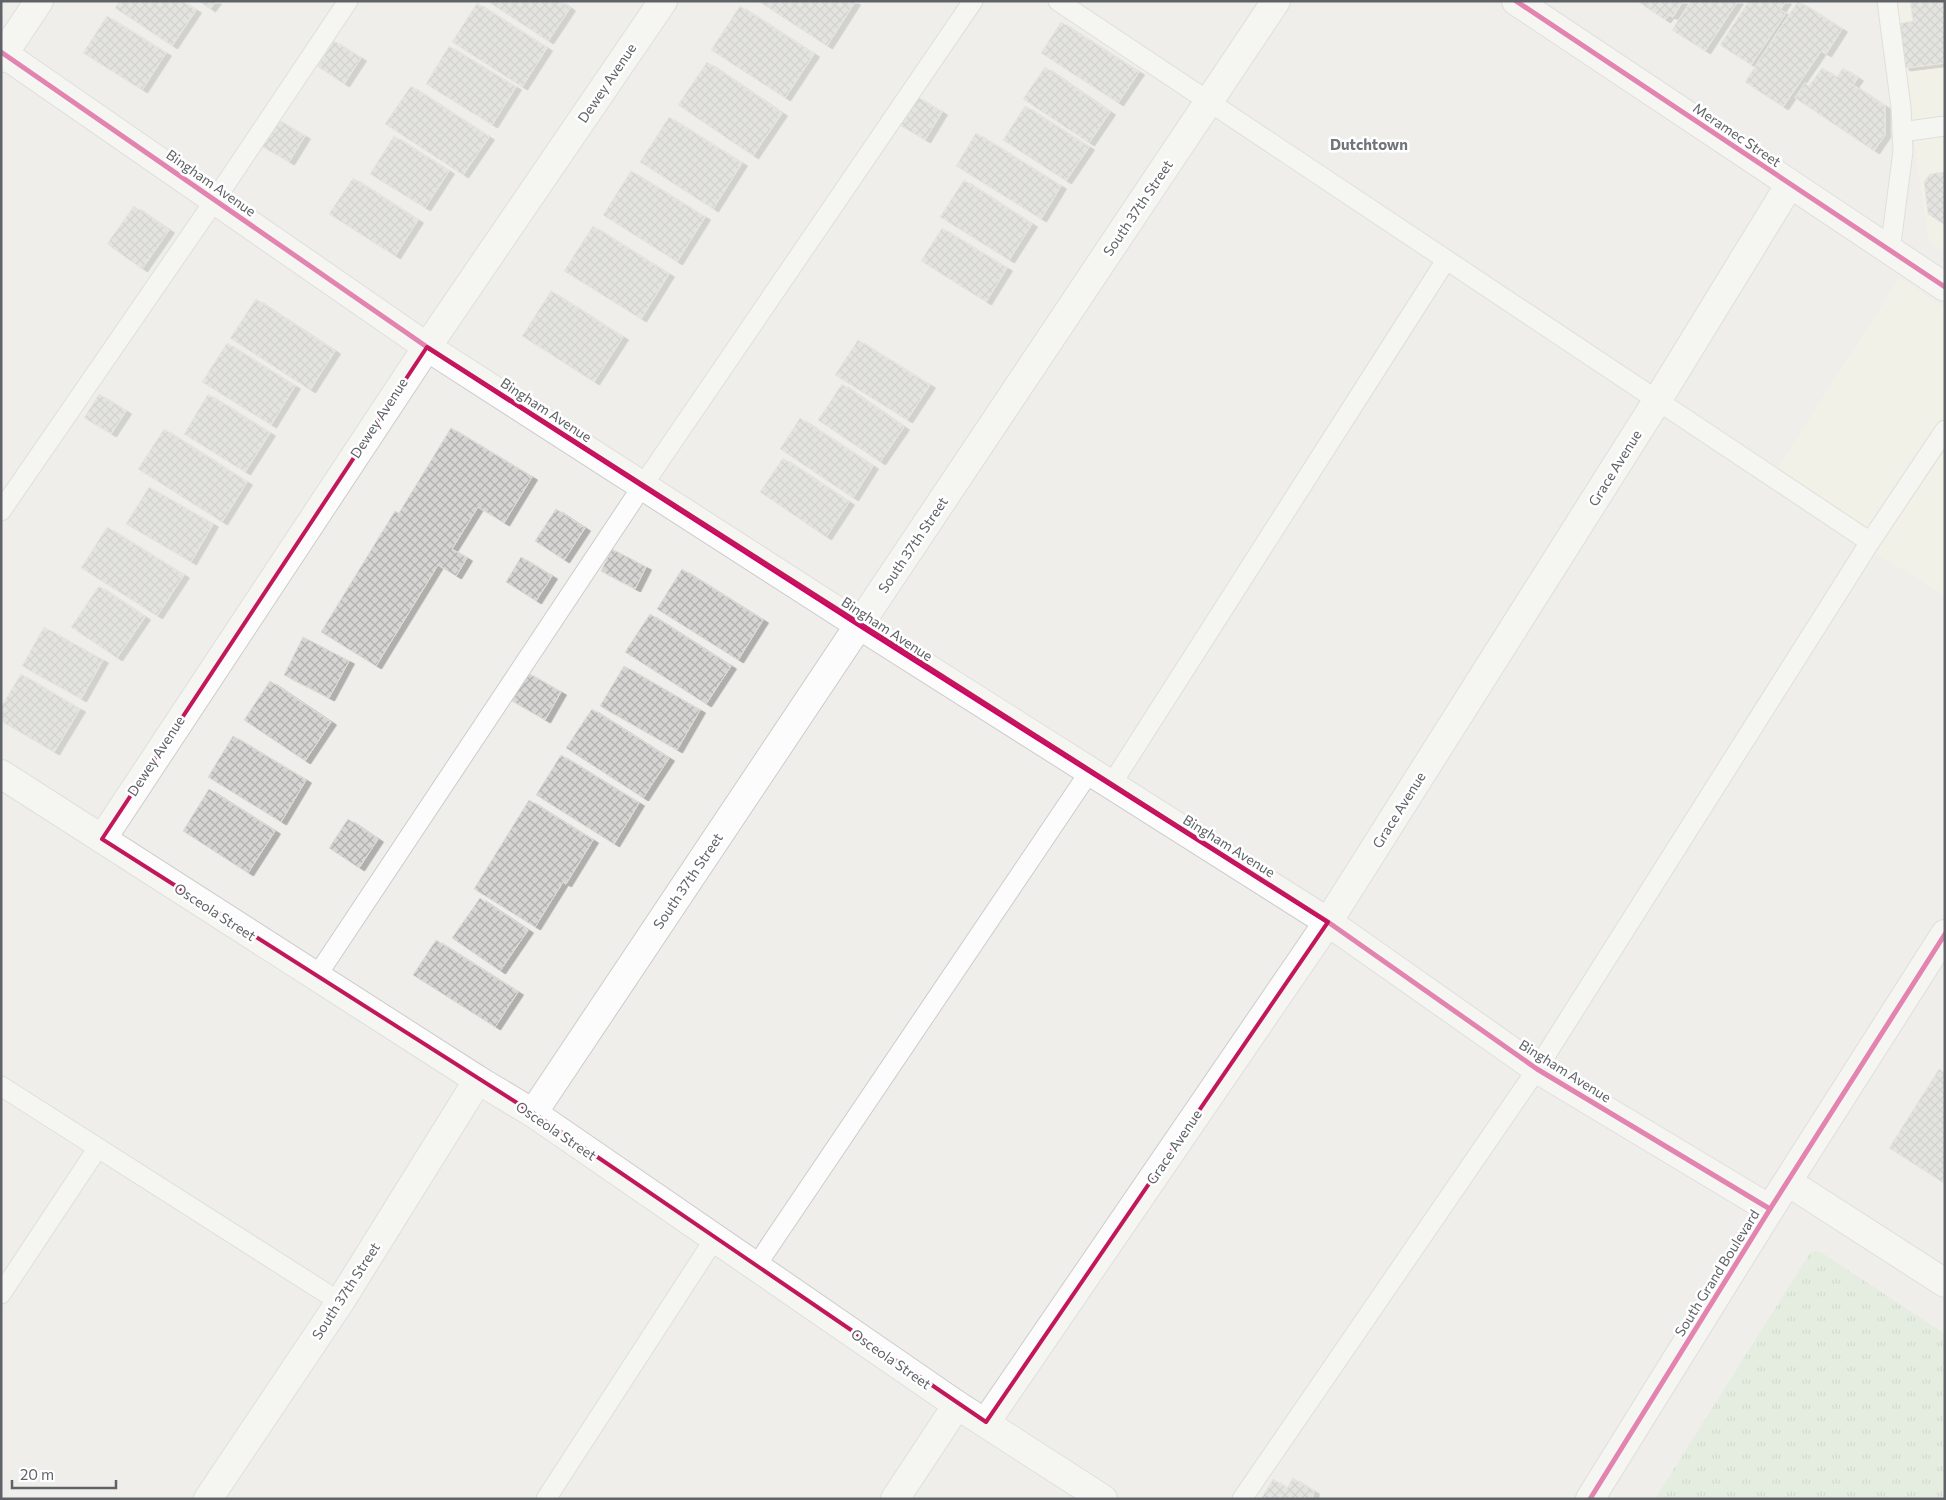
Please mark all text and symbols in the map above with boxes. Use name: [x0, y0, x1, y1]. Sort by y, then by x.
street label: Dewey Avenue: [574, 40, 639, 126]
street label: Meramec Street: [1690, 99, 1785, 170]
district label: Dutchtown: [1330, 135, 1408, 153]
street label: Bingham Avenue: [163, 145, 259, 220]
street label: South 37th Street: [1099, 156, 1176, 259]
street label: Dewey Avenue: [346, 374, 411, 461]
street label: Bingham Avenue: [498, 374, 595, 445]
street label: Grace Avenue: [1584, 426, 1645, 509]
street label: South 37th Street: [874, 493, 951, 596]
street label: Bingham Avenue: [839, 593, 936, 664]
street label: Dewey Avenue: [123, 712, 188, 799]
street label: Grace Avenue: [1368, 768, 1429, 851]
street label: Bingham Avenue: [1180, 811, 1278, 881]
street label: South 37th Street: [649, 829, 726, 932]
street label: Osceola Street: [171, 879, 259, 944]
street label: Bingham Avenue: [1516, 1036, 1614, 1106]
street label: Osceola Street: [513, 1097, 600, 1164]
street label: Grace Avenue: [1142, 1106, 1205, 1187]
street label: South Grand Boulevard: [1671, 1206, 1763, 1339]
street label: South 37th Street: [308, 1239, 383, 1342]
street label: Osceola Street: [848, 1325, 935, 1393]
scale bar: [12, 1458, 116, 1490]
text: 20 m: [20, 1465, 54, 1483]

